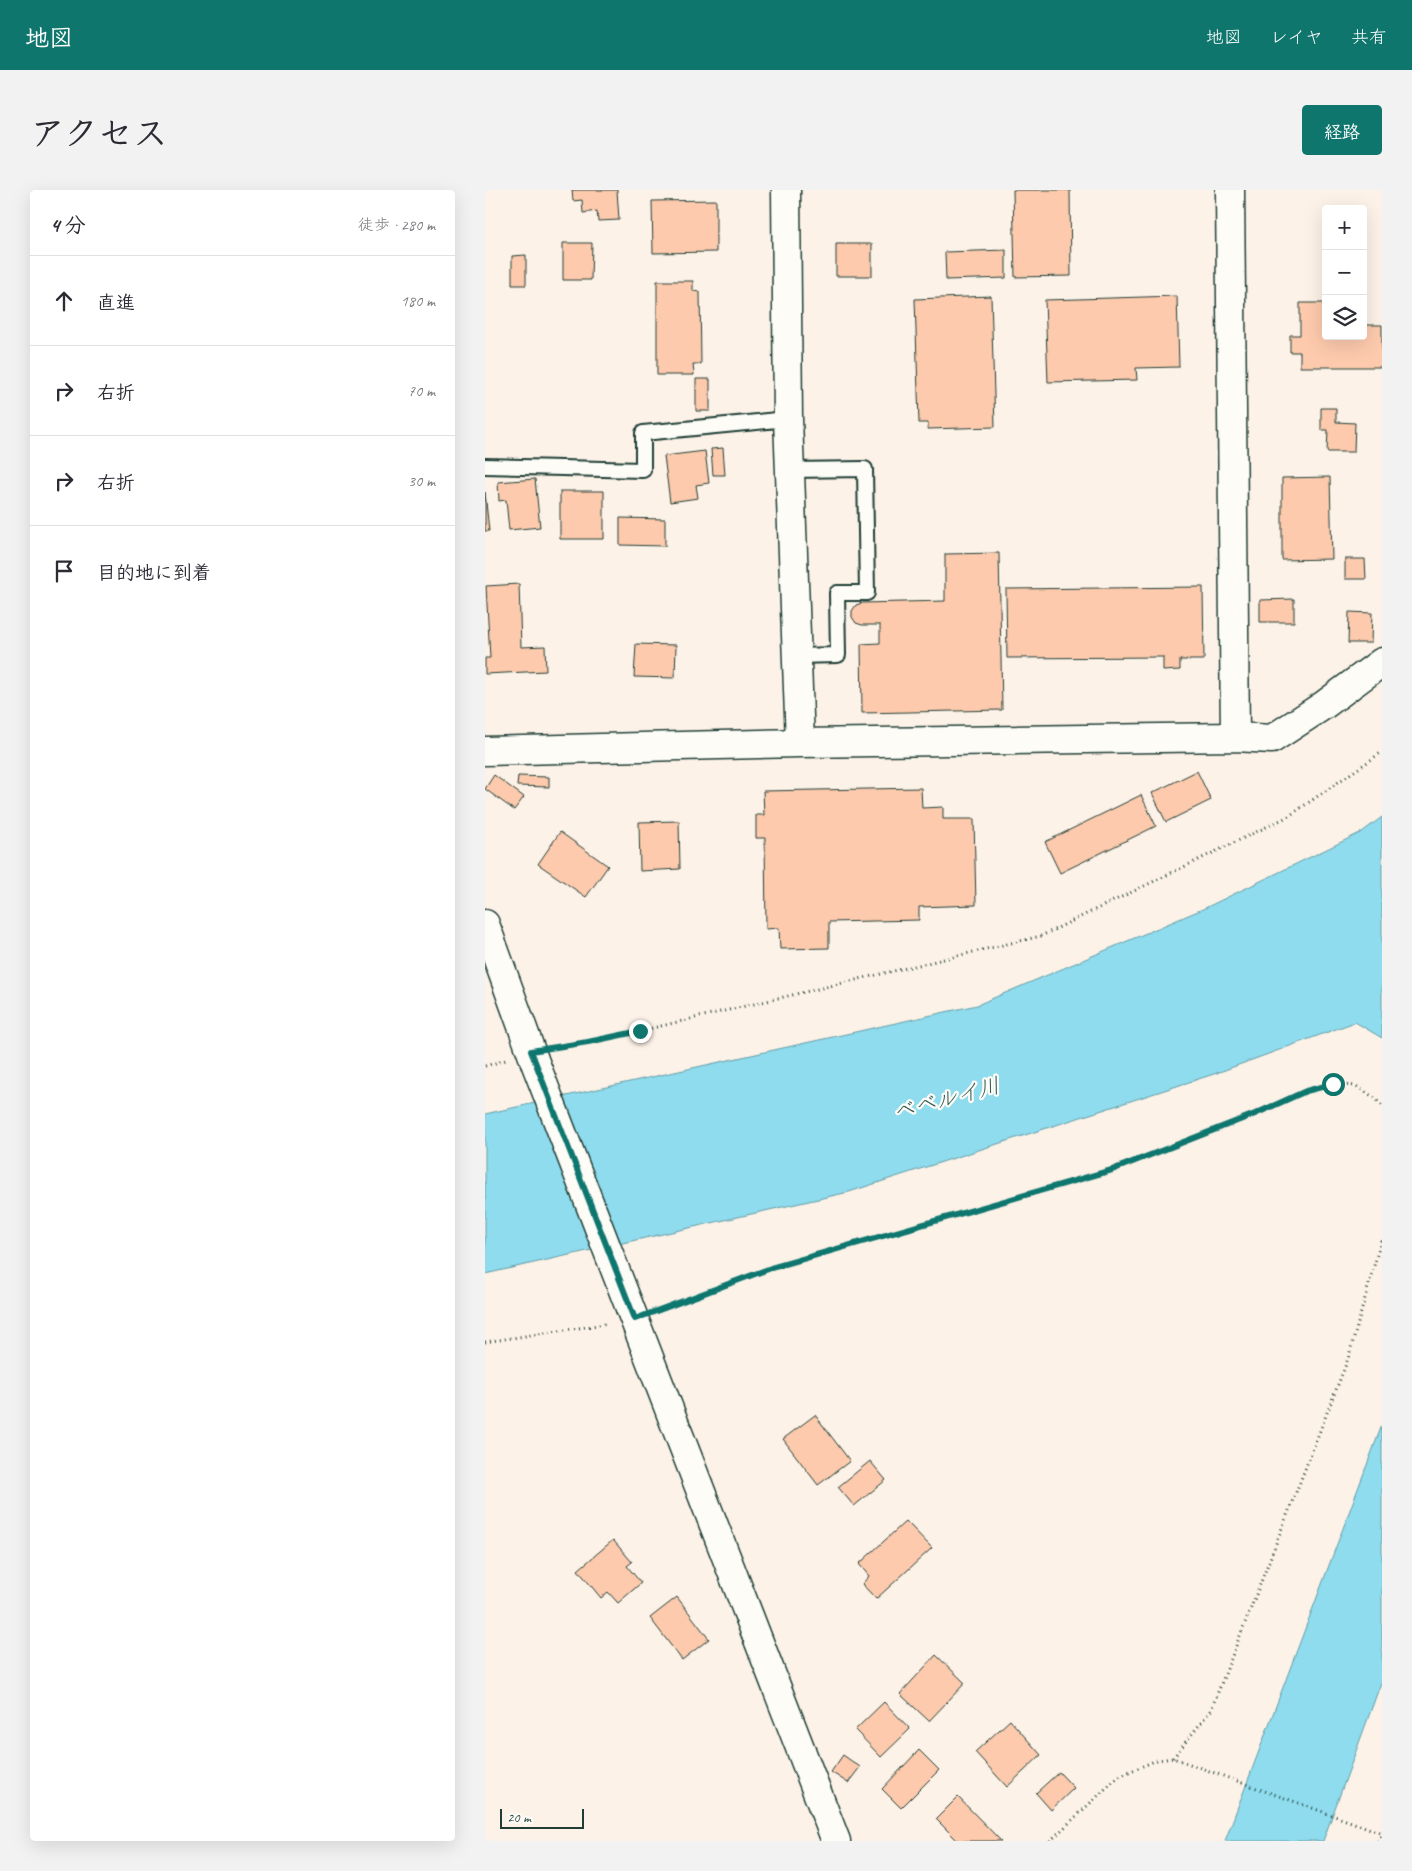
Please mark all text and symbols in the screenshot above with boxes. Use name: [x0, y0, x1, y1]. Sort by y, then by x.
text: 地図: [25, 23, 73, 53]
text: 地図: [1206, 26, 1242, 48]
text: レイヤ: [1270, 26, 1323, 48]
text: 共有: [1351, 26, 1387, 48]
button: 経路: [1302, 105, 1382, 155]
text: アクセス: [30, 111, 168, 156]
map controls: [1322, 205, 1367, 340]
button: +: [1322, 205, 1367, 250]
text: 4 分: [50, 212, 86, 238]
text: 徒歩 · 280 m: [358, 215, 435, 235]
button: −: [1322, 250, 1367, 295]
icon: ahead: [50, 287, 78, 315]
text: 直進: [97, 291, 135, 315]
text: 180 m: [401, 291, 435, 311]
button: layers: [1322, 295, 1367, 340]
icon: right: [50, 377, 78, 405]
text: 右折: [97, 381, 135, 405]
text: 70 m: [408, 381, 435, 401]
icon: right: [50, 467, 78, 495]
text: 右折: [97, 471, 135, 495]
text: 30 m: [408, 471, 435, 491]
icon: arrive: [50, 557, 78, 585]
text: 目的地に到着: [97, 561, 211, 585]
route end: [629, 1020, 652, 1043]
water label: ベベルイ川: [890, 1071, 1003, 1127]
route start: [1322, 1073, 1345, 1096]
scale bar: [500, 1806, 584, 1829]
text: 20 m: [507, 1809, 531, 1826]

